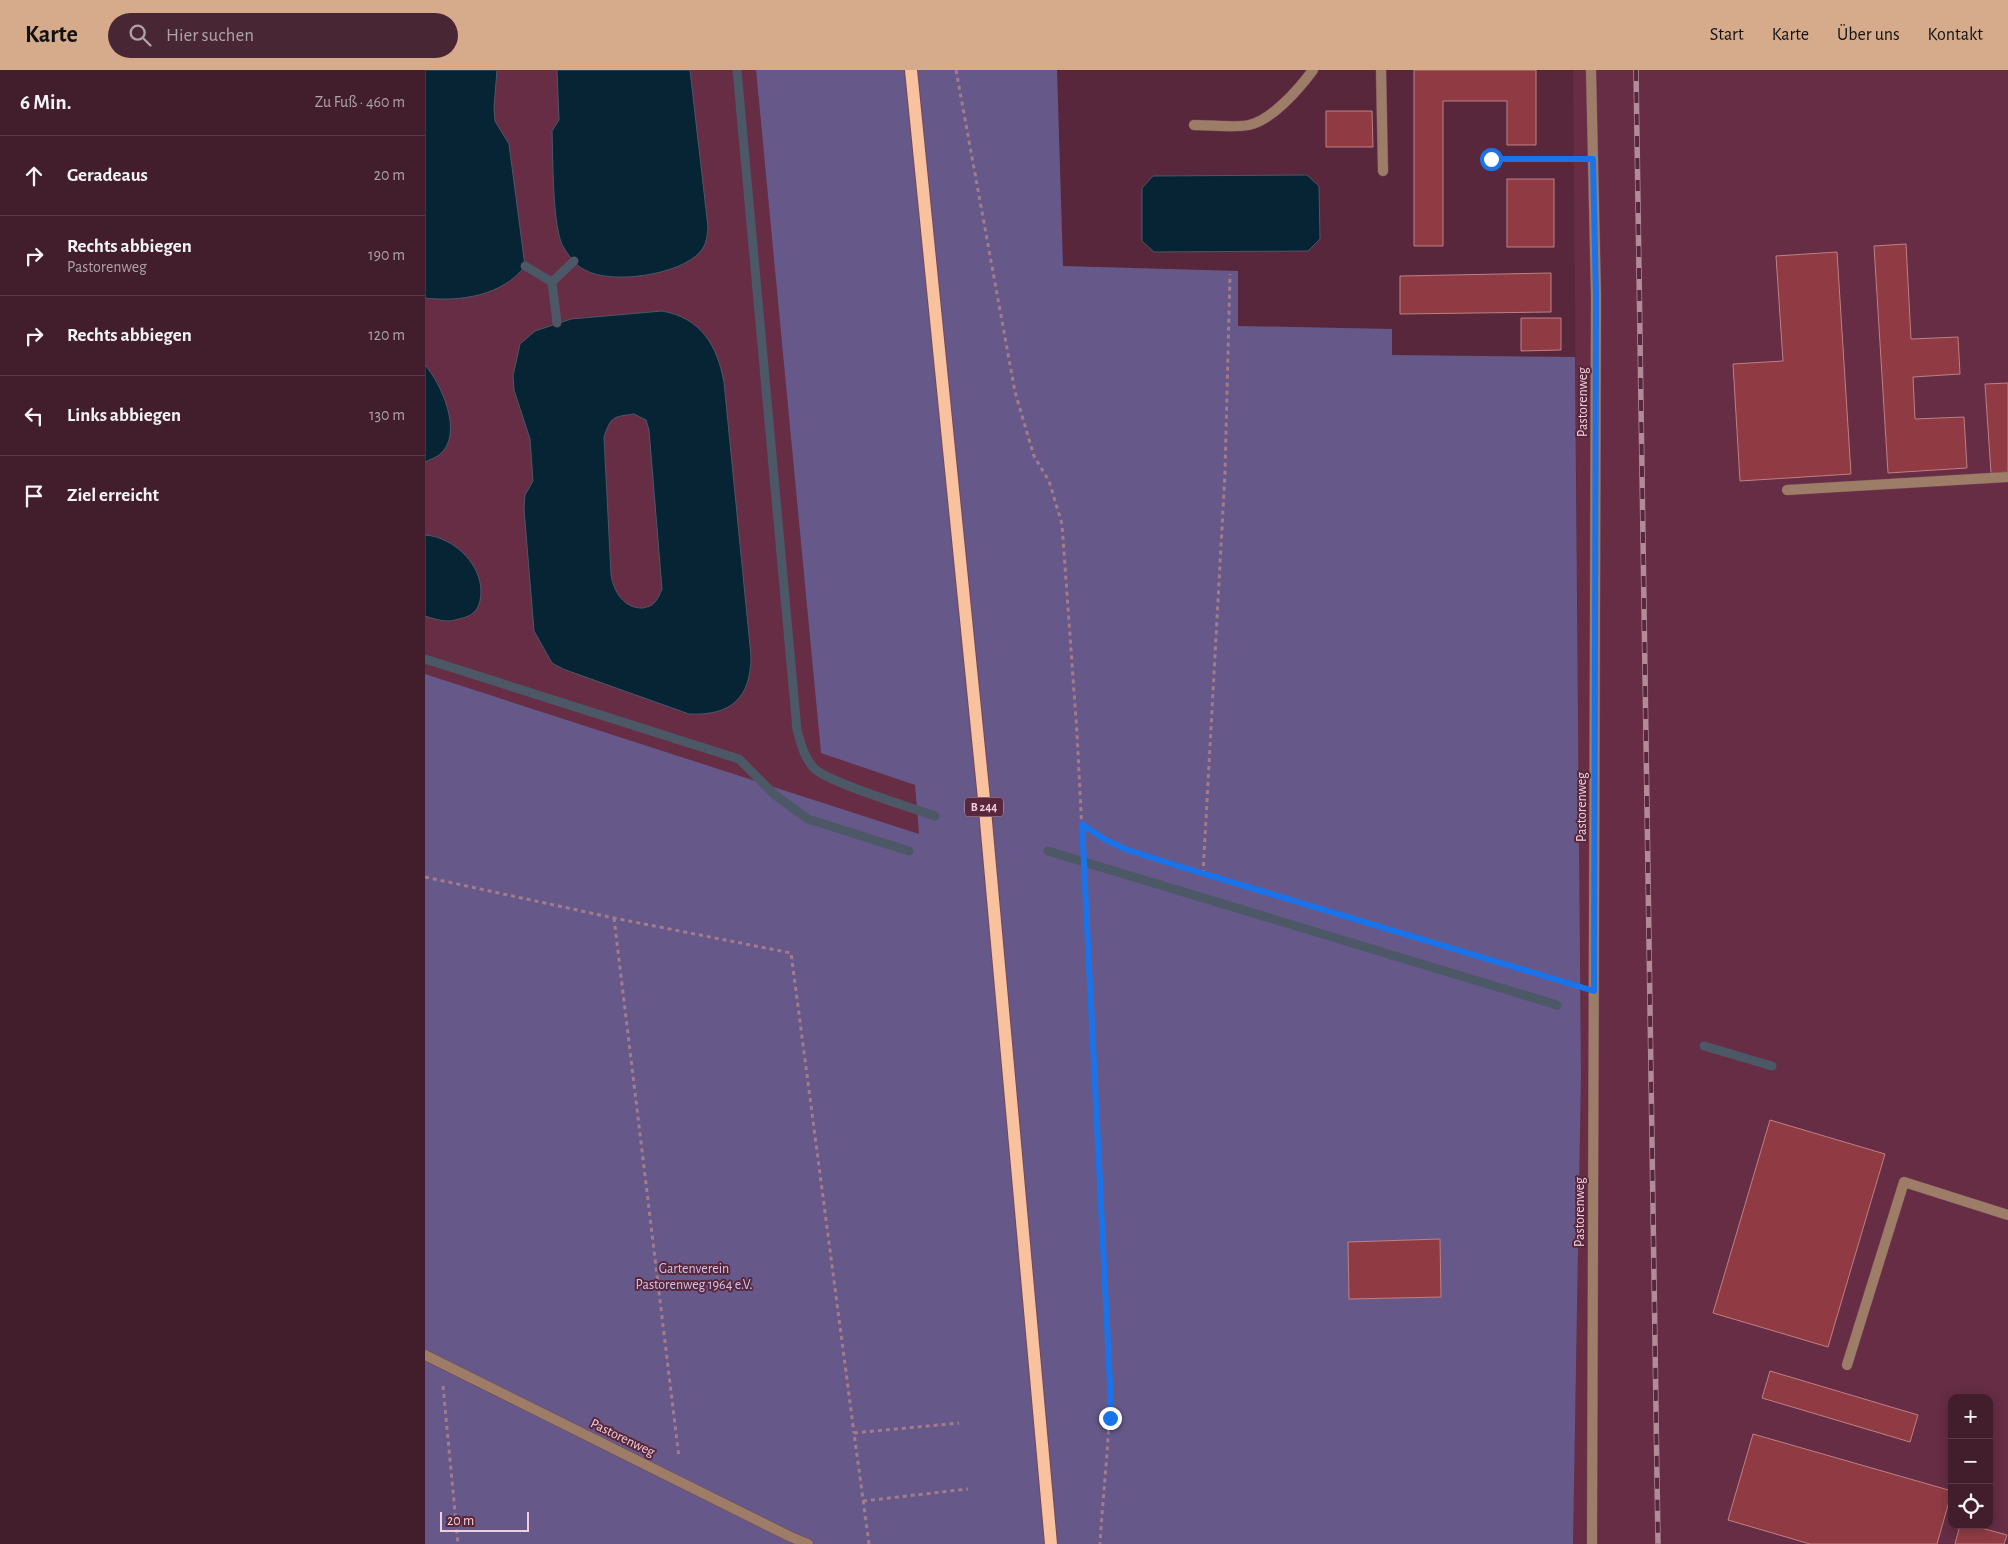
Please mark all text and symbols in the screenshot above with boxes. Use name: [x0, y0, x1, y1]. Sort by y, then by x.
search box: [108, 13, 458, 58]
icon: search: [126, 21, 154, 49]
text: Karte: [25, 23, 78, 47]
text: Hier suchen: [166, 26, 254, 45]
text: Start: [1710, 26, 1744, 44]
text: Karte: [1772, 26, 1809, 44]
text: Über uns: [1837, 26, 1900, 44]
text: Kontakt: [1928, 26, 1983, 44]
text: 6 Min.: [20, 92, 71, 113]
text: Zu Fuß · 460 m: [315, 94, 405, 110]
route start: [1480, 148, 1503, 171]
icon: ahead: [20, 162, 48, 190]
text: Geradeaus: [67, 166, 148, 185]
text: 20 m: [374, 167, 405, 183]
text: Rechts abbiegen: [67, 237, 192, 256]
icon: right: [20, 242, 48, 270]
text: 190 m: [368, 247, 405, 263]
text: Pastorenweg: [67, 259, 147, 275]
icon: right: [20, 322, 48, 350]
text: Rechts abbiegen: [67, 326, 192, 345]
text: 120 m: [368, 327, 405, 343]
street label: Pastorenweg: [1576, 367, 1590, 437]
icon: left: [20, 402, 48, 430]
text: Links abbiegen: [67, 406, 181, 425]
text: 130 m: [369, 407, 405, 423]
icon: arrive: [20, 482, 48, 510]
text: Ziel erreicht: [67, 486, 159, 505]
street label: Pastorenweg: [1575, 772, 1589, 842]
road number: B 244: [965, 798, 1003, 816]
street label: Pastorenweg: [1573, 1177, 1587, 1247]
park label: Gartenverein Pastorenweg 1964 e.V.: [636, 1262, 753, 1292]
map controls: [1948, 1394, 1993, 1529]
button: +: [1948, 1394, 1993, 1439]
route end: [1099, 1407, 1122, 1430]
street label: Pastorenweg: [588, 1416, 657, 1460]
button: −: [1948, 1439, 1993, 1484]
button: locate: [1948, 1484, 1993, 1529]
scale bar: [440, 1509, 529, 1532]
text: 20 m: [447, 1514, 474, 1528]

